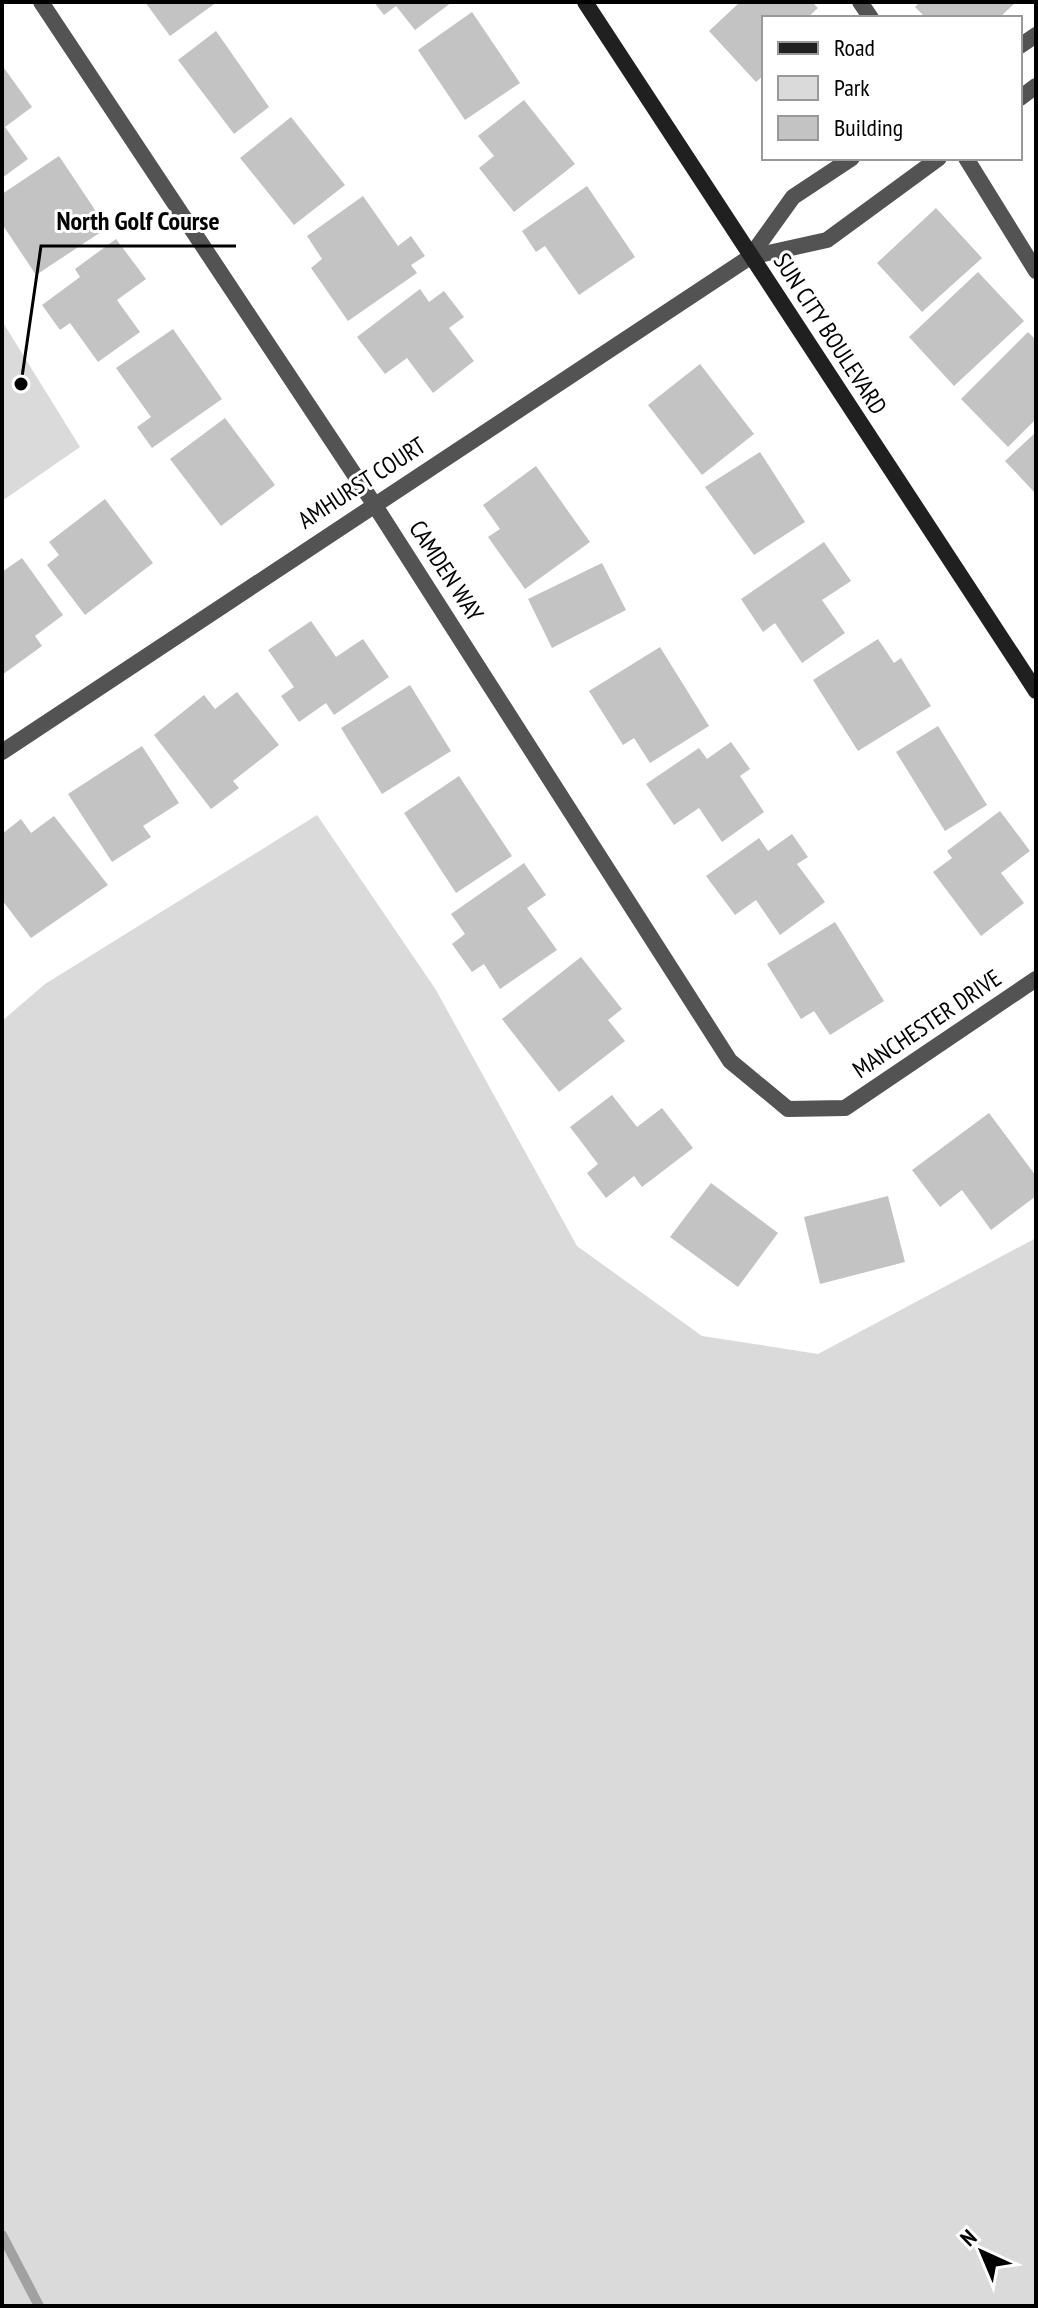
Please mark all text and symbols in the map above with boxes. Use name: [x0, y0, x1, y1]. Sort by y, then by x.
legend: [762, 16, 1022, 160]
text: Road: [834, 32, 875, 63]
text: Park: [834, 72, 870, 103]
text: Building: [834, 112, 903, 143]
callout: North Golf Course: [41, 196, 236, 246]
text: North Golf Course: [56, 204, 220, 237]
street label: SUN CITY BOULEVARD: [767, 247, 894, 420]
street label: AMHURST COURT: [292, 430, 432, 535]
street label: CAMDEN WAY: [402, 515, 490, 627]
street label: MANCHESTER DRIVE: [846, 962, 1007, 1085]
north arrow: [942, 2212, 1022, 2292]
text: N: [954, 2223, 982, 2252]

